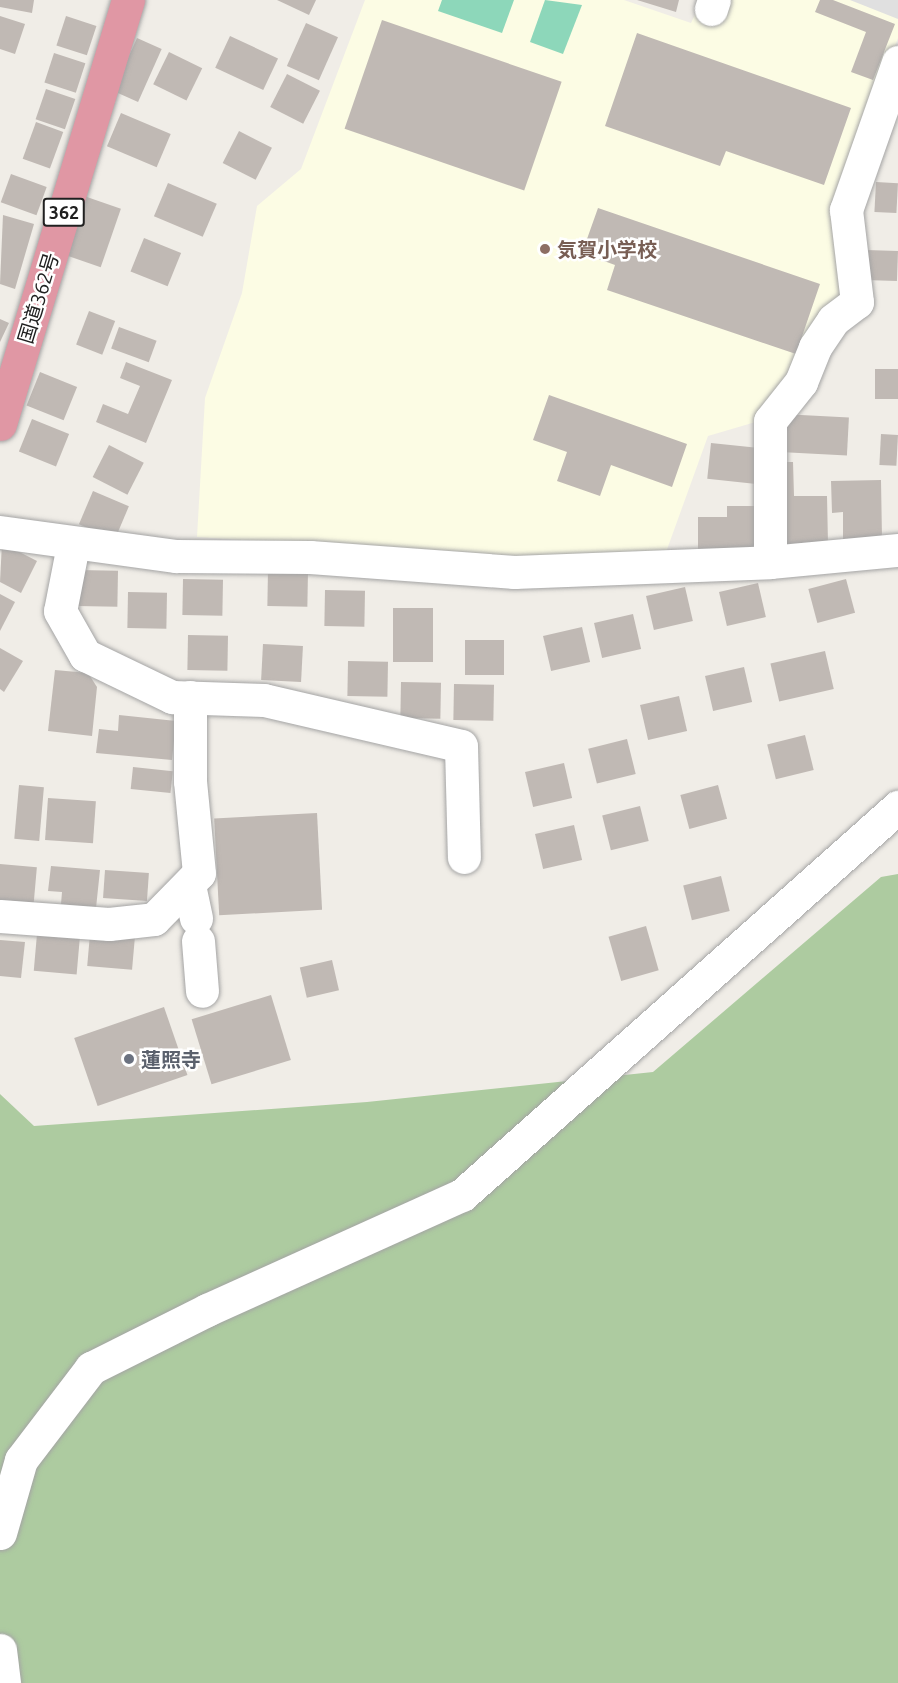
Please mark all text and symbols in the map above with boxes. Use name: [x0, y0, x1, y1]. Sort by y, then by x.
road number: 362: [42, 197, 86, 227]
place label: 気賀小学校: [557, 237, 657, 261]
marker: 気賀小学校: [538, 242, 552, 256]
street label: 国道362号: [13, 250, 63, 346]
place label: 蓮照寺: [141, 1047, 201, 1071]
marker: 蓮照寺: [122, 1052, 136, 1066]

